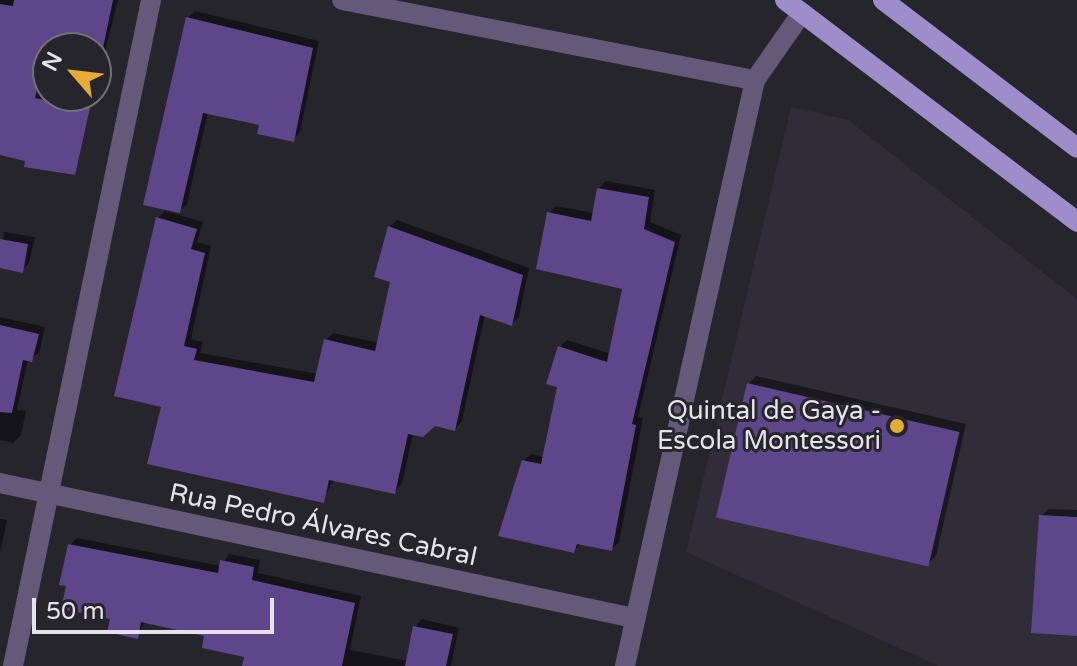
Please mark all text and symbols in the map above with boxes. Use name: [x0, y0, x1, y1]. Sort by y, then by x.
north arrow: [32, 32, 112, 112]
text: N: [37, 48, 68, 76]
place label: Quintal de Gaya - Escola Montessori: [657, 395, 881, 456]
marker: Quintal de Gaya - Escola Montessori: [888, 417, 906, 435]
street label: Rua Pedro Álvares Cabral: [166, 477, 480, 573]
scale bar: [36, 582, 278, 632]
text: 50 m: [46, 597, 104, 626]

